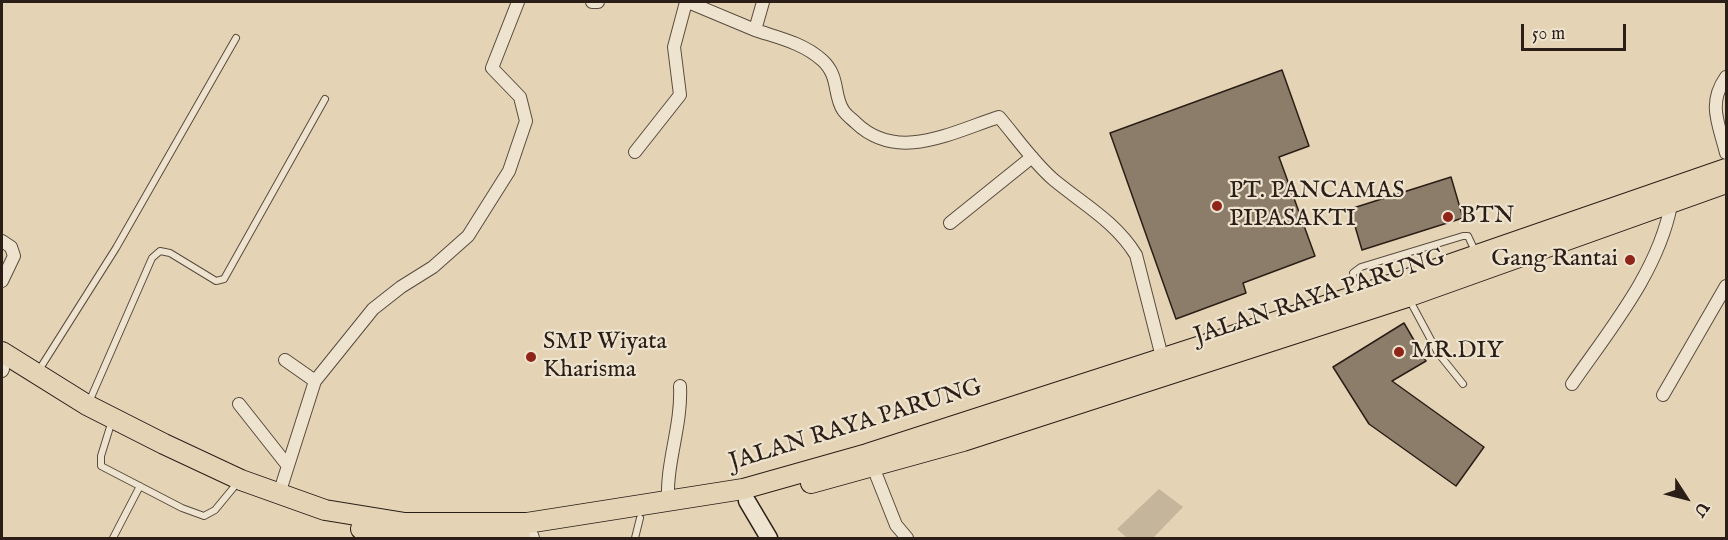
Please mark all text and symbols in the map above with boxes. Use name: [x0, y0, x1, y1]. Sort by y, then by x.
scale bar: [1524, 12, 1629, 50]
text: 50 m: [1532, 23, 1565, 46]
place label: PT. PANCAMAS PIPASAKTI: [1229, 178, 1404, 234]
marker: PT. PANCAMAS PIPASAKTI: [1210, 199, 1224, 213]
place label: BTN: [1460, 203, 1514, 231]
marker: BTN: [1441, 210, 1455, 224]
street label: JALAN RAYA PARUNG: [1191, 244, 1449, 352]
place label: Gang Rantai: [1491, 246, 1618, 274]
marker: Gang Rantai: [1623, 253, 1637, 267]
place label: SMP Wiyata Kharisma: [543, 329, 667, 385]
place label: MR.DIY: [1411, 338, 1503, 366]
marker: MR.DIY: [1392, 345, 1406, 359]
marker: SMP Wiyata Kharisma: [524, 350, 538, 364]
street label: JALAN RAYA PARUNG: [726, 374, 986, 478]
north arrow: [1656, 468, 1716, 528]
text: U: [1688, 497, 1713, 520]

